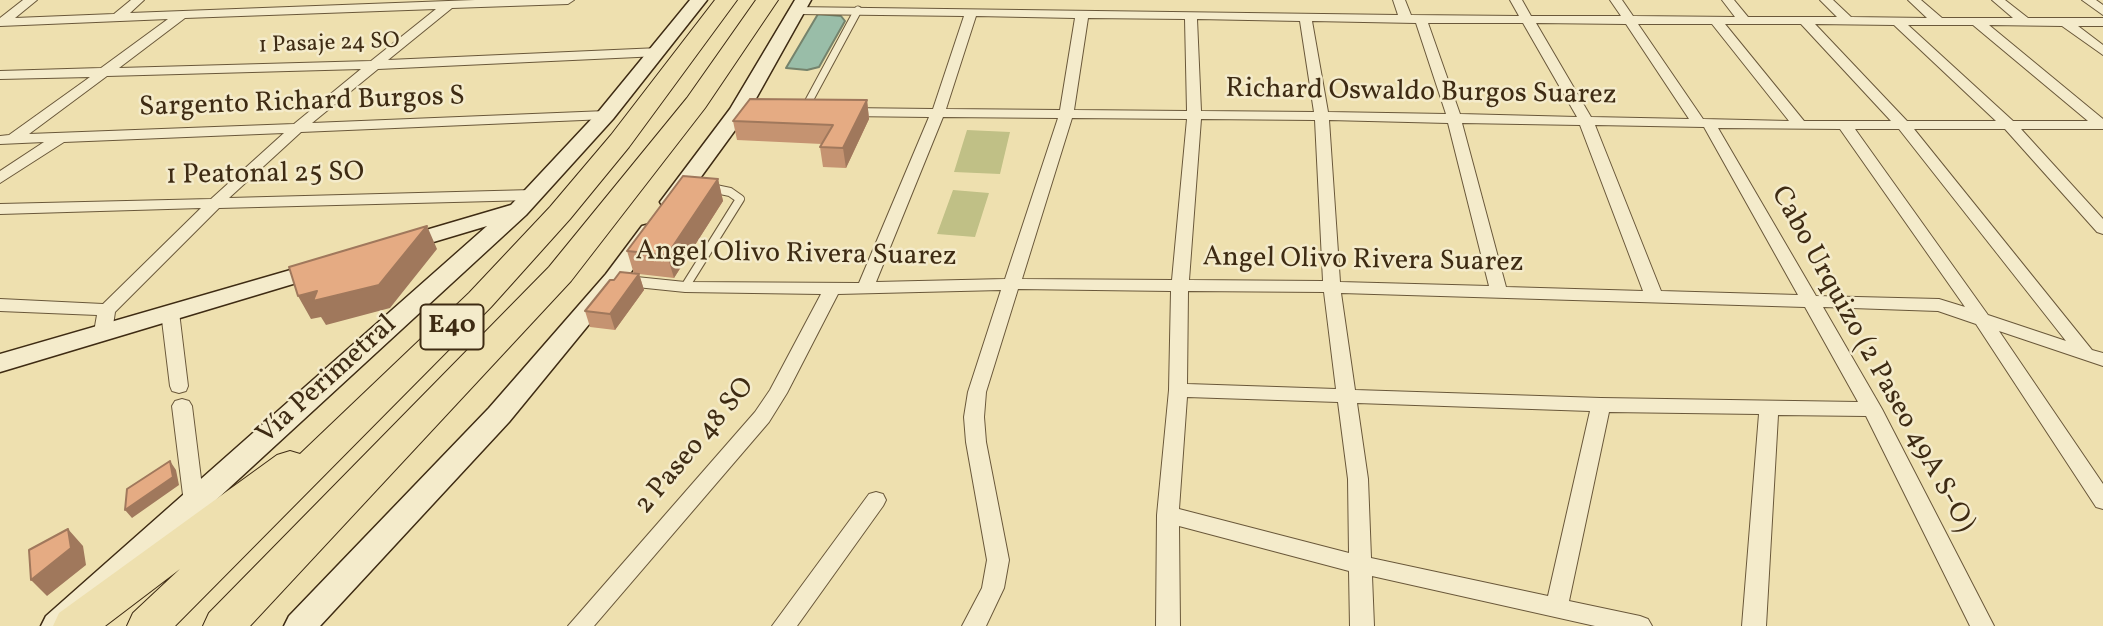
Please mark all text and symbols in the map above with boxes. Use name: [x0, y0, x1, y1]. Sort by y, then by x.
street label: 1 Pasaje 24 SO: [258, 29, 400, 61]
street label: Richard Oswaldo Burgos Suarez: [1225, 74, 1617, 114]
street label: Sargento Richard Burgos S: [139, 82, 465, 126]
street label: 1 Peatonal 25 SO: [166, 157, 364, 195]
street label: Cabo Urquizo (2 Paseo 49A S-O): [1762, 181, 1980, 539]
street label: Angel Olivo Rivera Suarez: [635, 236, 957, 276]
street label: Angel Olivo Rivera Suarez: [1202, 242, 1524, 282]
road number: E40: [420, 304, 484, 350]
street label: Vía Perimetral: [251, 309, 405, 453]
street label: 2 Paseo 48 SO: [629, 372, 763, 522]

